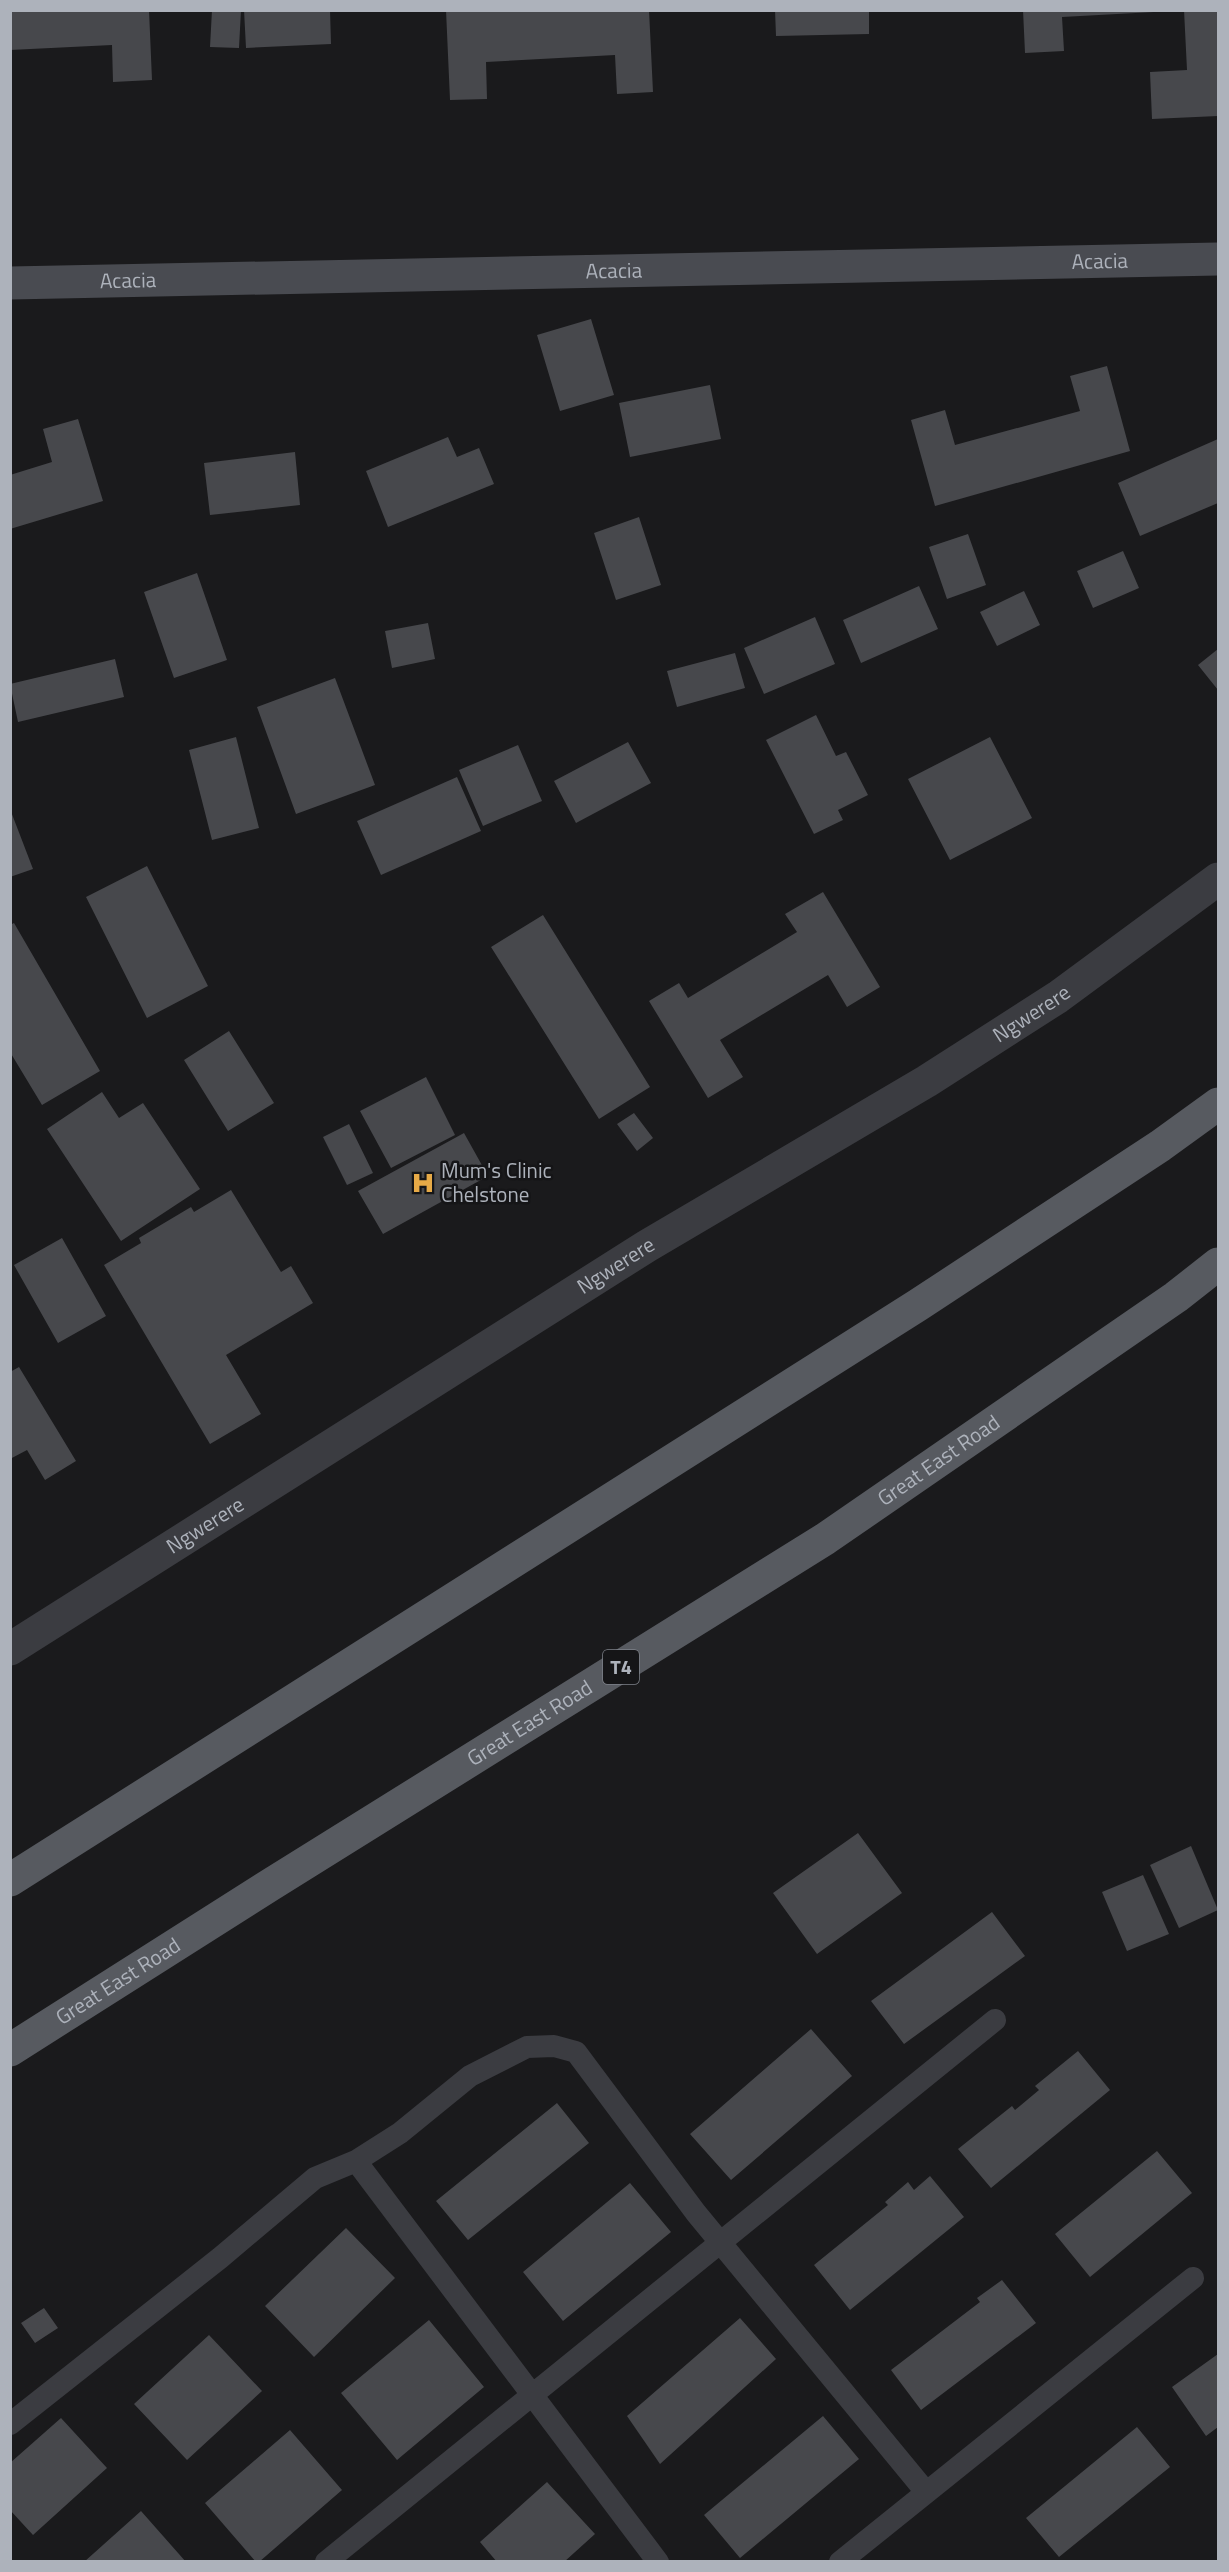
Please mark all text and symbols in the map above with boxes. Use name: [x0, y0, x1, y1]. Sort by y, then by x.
street label: Acacia: [1071, 244, 1129, 277]
street label: Acacia: [585, 253, 643, 287]
street label: Acacia: [99, 263, 157, 296]
street label: Ngwerere: [986, 976, 1077, 1050]
place label: Mum's Clinic Chelstone: [441, 1154, 552, 1210]
hospital icon: Mum's Clinic Chelstone: [410, 1170, 436, 1196]
street label: Ngwerere: [570, 1228, 660, 1302]
street label: Great East Road: [870, 1406, 1006, 1513]
street label: Ngwerere: [160, 1488, 250, 1561]
road number: T4: [603, 1650, 639, 1684]
street label: Great East Road: [460, 1671, 598, 1774]
street label: Great East Road: [49, 1929, 186, 2032]

